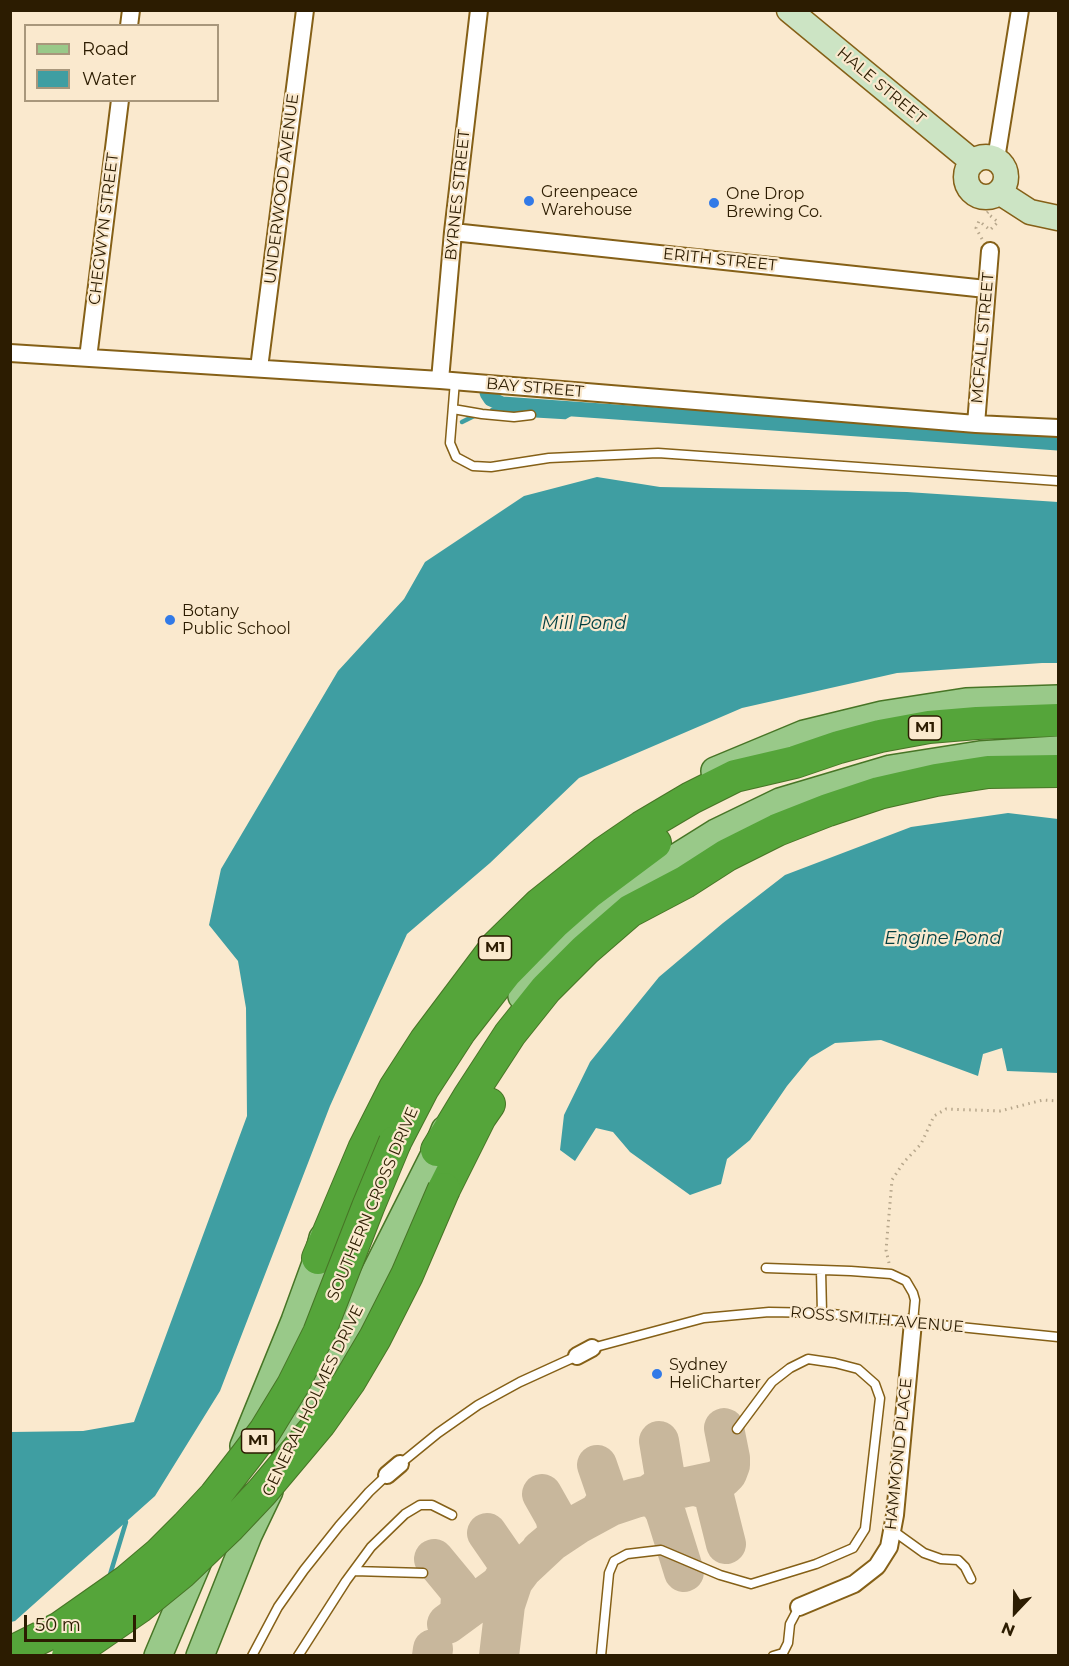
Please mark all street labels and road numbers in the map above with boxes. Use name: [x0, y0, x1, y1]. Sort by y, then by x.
street label: HALE STREET: [833, 43, 929, 129]
street label: UNDERWOOD AVENUE: [261, 93, 303, 285]
street label: BYRNES STREET: [442, 129, 474, 261]
street label: CHEGWYN STREET: [85, 152, 123, 306]
street label: ERITH STREET: [662, 244, 778, 276]
street label: MCFALL STREET: [968, 272, 998, 404]
street label: BAY STREET: [485, 374, 585, 402]
road number: M1: [908, 716, 942, 740]
road number: M1: [478, 936, 512, 960]
street label: SOUTHERN CROSS DRIVE: [323, 1104, 423, 1304]
street label: GENERAL HOLMES DRIVE: [258, 1302, 368, 1500]
street label: ROSS SMITH AVENUE: [789, 1303, 965, 1337]
street label: HAMMOND PLACE: [881, 1377, 917, 1531]
road number: M1: [242, 1429, 274, 1453]

